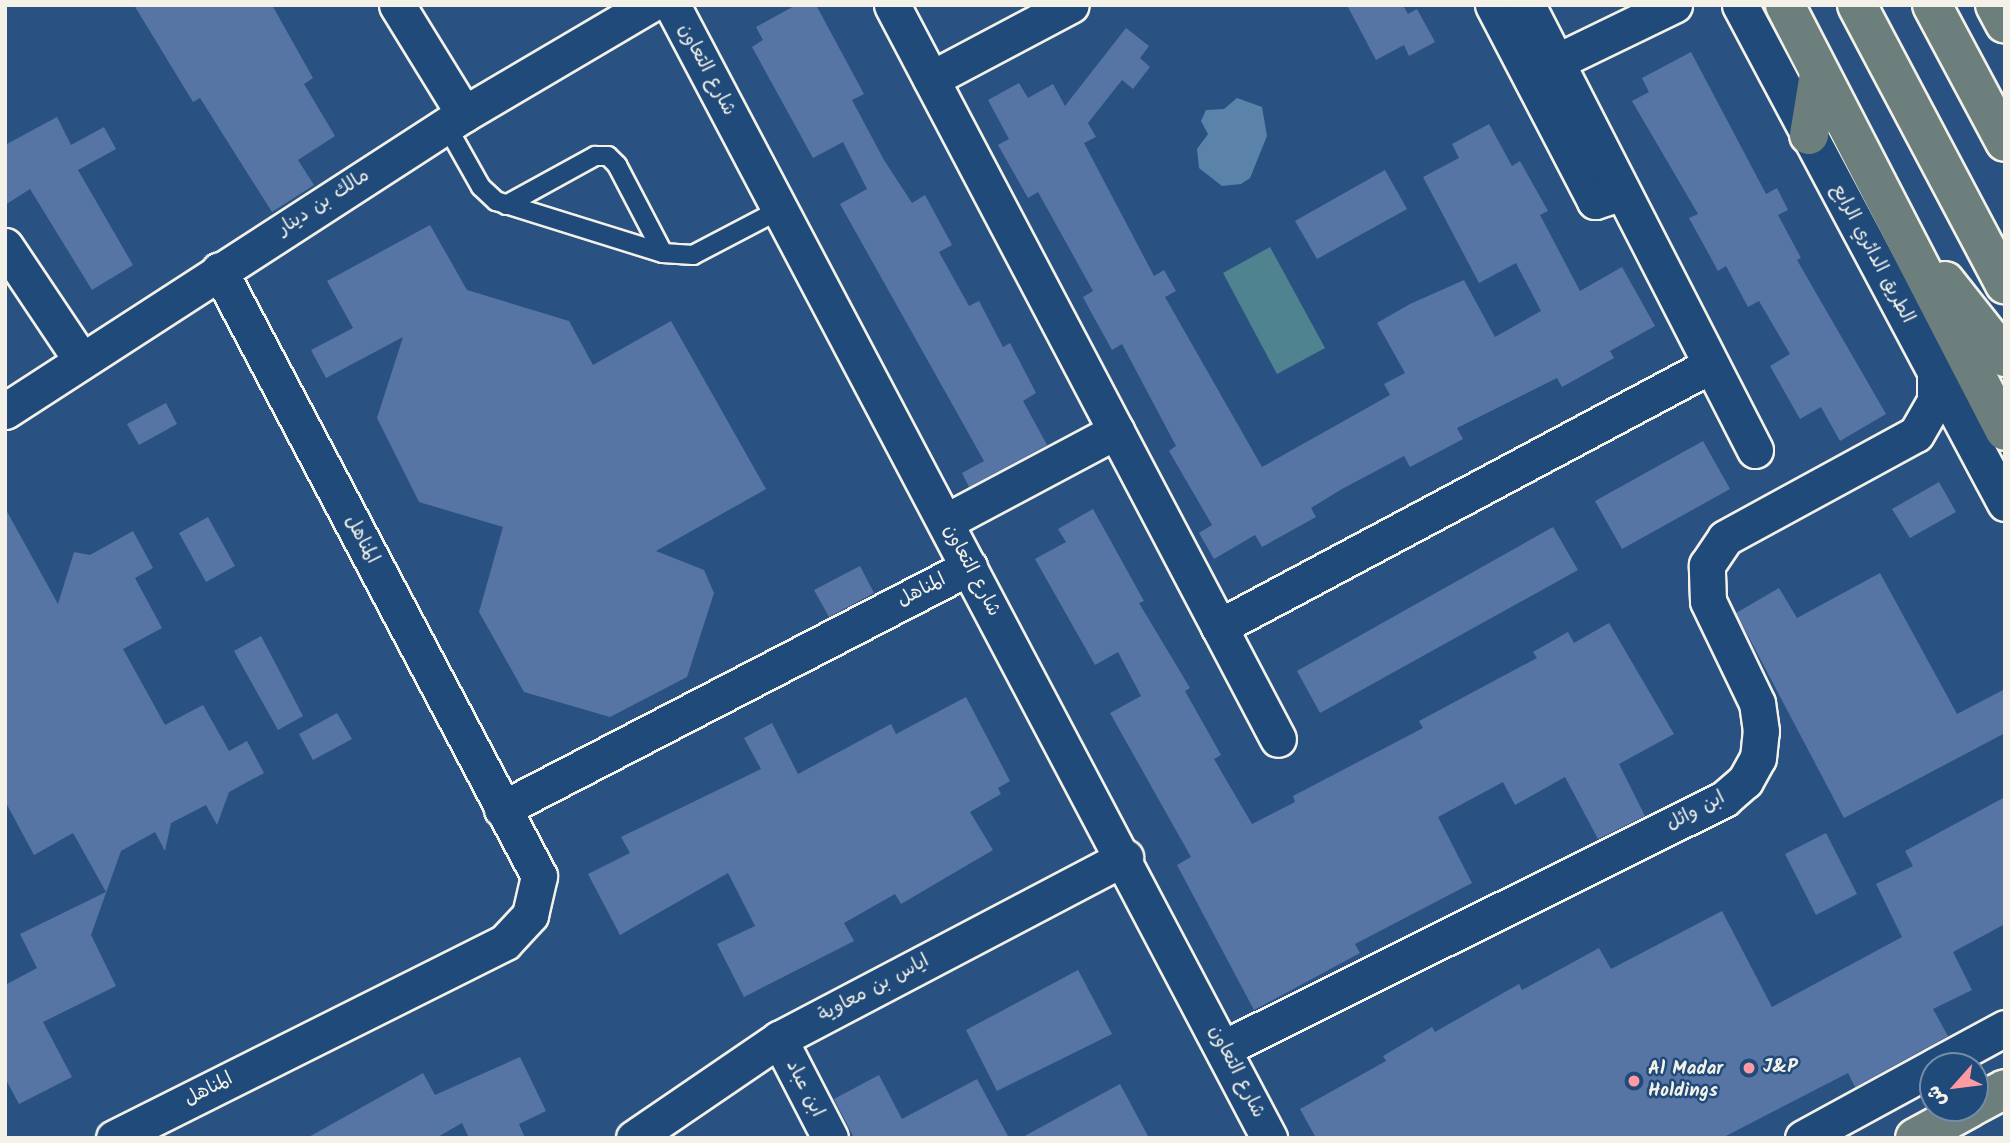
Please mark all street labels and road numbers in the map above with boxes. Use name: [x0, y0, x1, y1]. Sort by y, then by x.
street label: شارع التعاون: [672, 20, 740, 120]
street label: مالك بن دينار: [274, 165, 374, 241]
street label: الطريق الدائري الرابع: [1826, 180, 1918, 328]
street label: المناهل: [339, 512, 383, 568]
street label: شارع التعاون: [937, 521, 1005, 621]
street label: المناهل: [894, 569, 950, 613]
street label: ابن وائل: [1663, 787, 1729, 837]
street label: اياس بن معاوية: [815, 950, 933, 1028]
street label: شارع التعاون: [1203, 1022, 1269, 1122]
street label: ابن عباد: [780, 1057, 828, 1121]
street label: المناهل: [181, 1068, 237, 1112]

